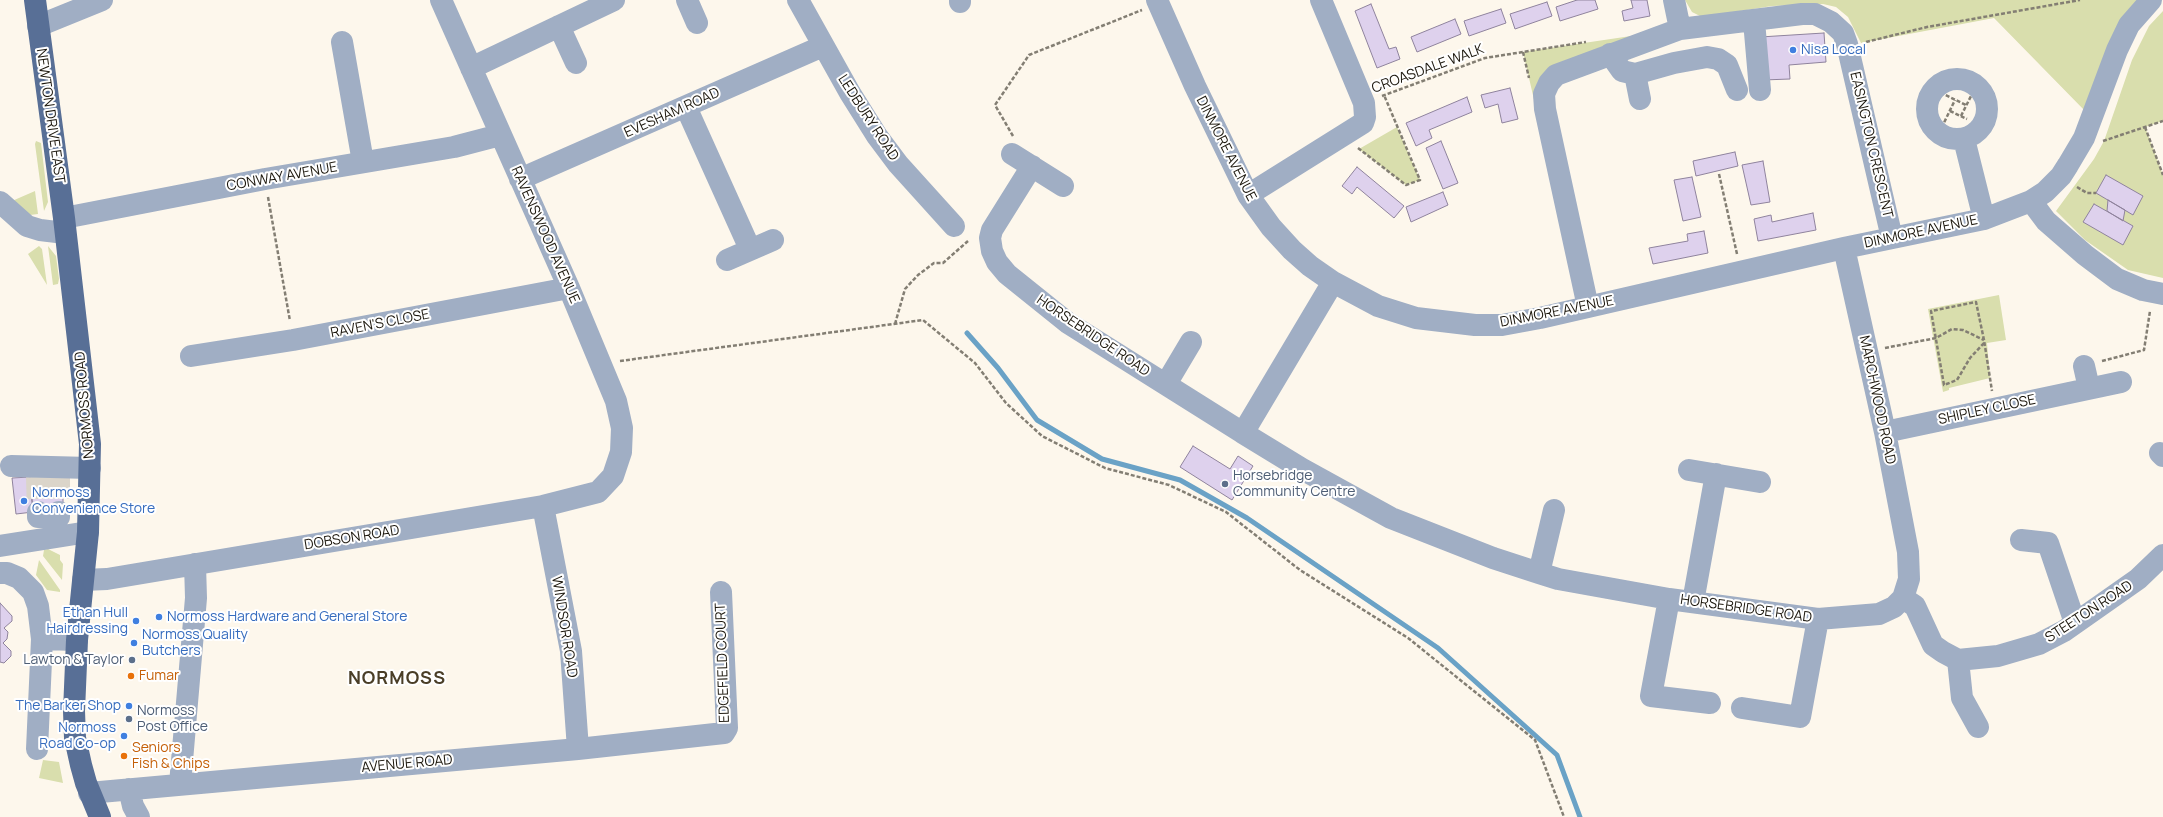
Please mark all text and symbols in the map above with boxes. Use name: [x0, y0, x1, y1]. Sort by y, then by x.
street label: CROASDALE WALK: [1370, 41, 1486, 97]
place label: Nisa Local: [1801, 42, 1866, 58]
marker: Nisa Local: [1788, 45, 1798, 55]
street label: NEWTON DRIVE EAST: [32, 48, 68, 184]
street label: EASINGTON CRESCENT: [1846, 70, 1896, 220]
street label: LEDBURY ROAD: [834, 72, 902, 164]
street label: EVESHAM ROAD: [622, 84, 722, 142]
street label: DINMORE AVENUE: [1192, 94, 1260, 204]
street label: CONWAY AVENUE: [225, 159, 339, 195]
street label: RAVENSWOOD AVENUE: [507, 164, 583, 306]
street label: DINMORE AVENUE: [1863, 212, 1979, 252]
street label: HORSEBRIDGE ROAD: [1033, 292, 1153, 380]
street label: DINMORE AVENUE: [1499, 293, 1615, 331]
street label: RAVEN'S CLOSE: [329, 306, 431, 342]
street label: MARCHWOOD ROAD: [1855, 334, 1899, 466]
street label: NORMOSS ROAD: [72, 351, 98, 459]
street label: SHIPLEY CLOSE: [1937, 391, 2037, 429]
place label: Horsebridge Community Centre: [1233, 468, 1356, 500]
marker: Horsebridge Community Centre: [1220, 479, 1230, 489]
place label: Normoss Convenience Store: [32, 485, 155, 518]
marker: Normoss Convenience Store: [19, 496, 29, 506]
street label: DOBSON ROAD: [303, 522, 401, 554]
street label: WINDSOR ROAD: [548, 575, 580, 679]
street label: STEETON ROAD: [2042, 578, 2136, 646]
street label: HORSEBRIDGE ROAD: [1679, 591, 1813, 627]
street label: EDGEFIELD COURT: [713, 603, 733, 723]
place label: Ethan Hull Hairdressing: [47, 605, 128, 638]
place label: Normoss Hardware and General Store: [167, 609, 407, 625]
marker: Normoss Hardware and General Store: [154, 612, 164, 622]
marker: Ethan Hull Hairdressing: [131, 616, 141, 626]
place label: Normoss Quality Butchers: [142, 627, 248, 660]
marker: Normoss Quality Butchers: [129, 638, 139, 648]
place label: Lawton & Taylor: [23, 652, 124, 668]
marker: Lawton & Taylor: [127, 655, 137, 665]
place label: Fumar: [139, 668, 179, 684]
district label: NORMOSS: [348, 668, 446, 690]
marker: Fumar: [126, 671, 136, 681]
place label: The Barker Shop: [16, 698, 121, 714]
marker: The Barker Shop: [124, 701, 134, 711]
place label: Normoss Post Office: [137, 703, 208, 736]
marker: Normoss Post Office: [124, 714, 134, 724]
place label: Normoss Road Co-op: [39, 720, 116, 752]
marker: Normoss Road Co-op: [119, 731, 129, 741]
place label: Seniors Fish & Chips: [132, 740, 210, 772]
marker: Seniors Fish & Chips: [119, 751, 129, 761]
street label: AVENUE ROAD: [361, 752, 453, 776]

